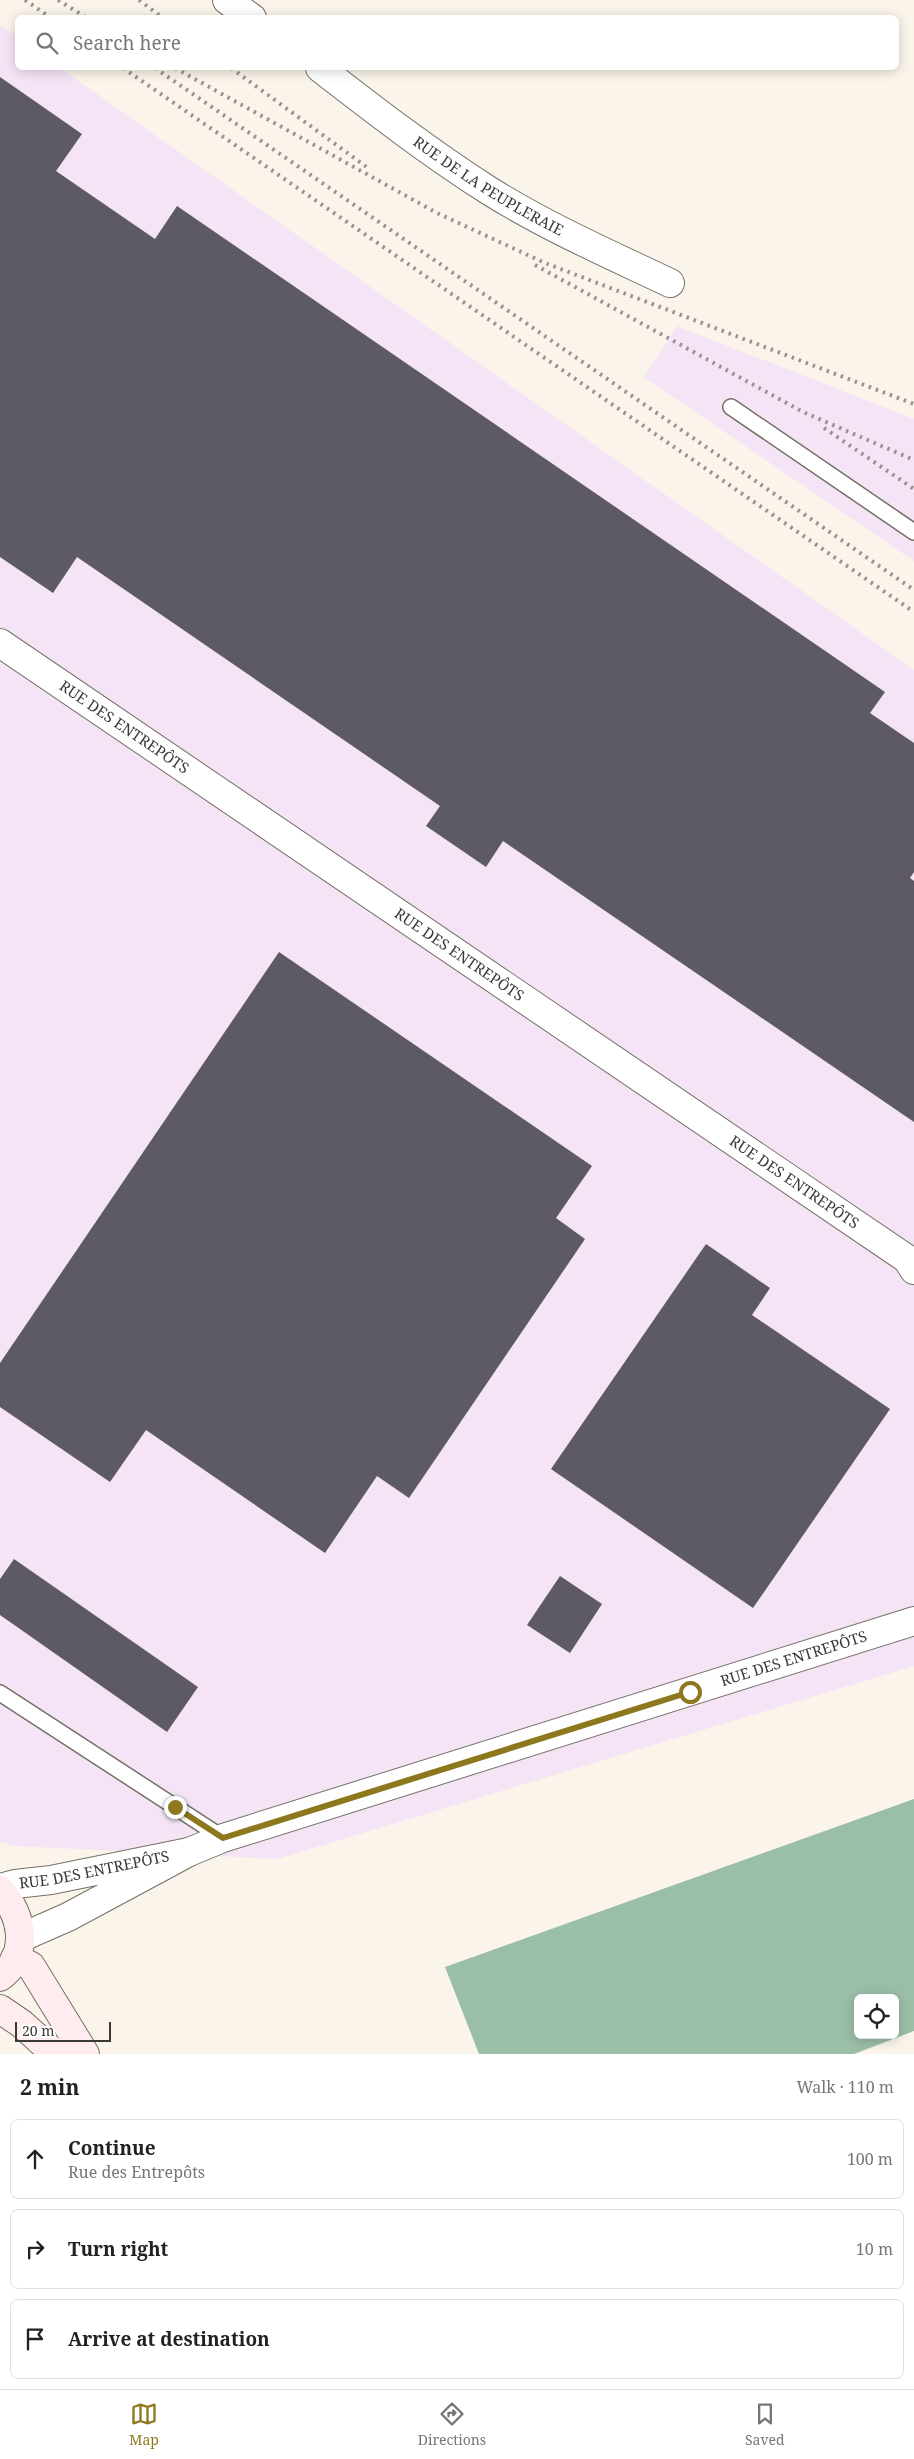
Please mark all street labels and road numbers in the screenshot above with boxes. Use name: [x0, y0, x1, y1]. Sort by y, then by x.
street label: RUE DE LA PEUPLERAIE: [410, 131, 567, 240]
street label: RUE DES ENTREPÔTS: [56, 675, 193, 778]
street label: RUE DES ENTREPÔTS: [391, 903, 528, 1005]
street label: RUE DES ENTREPÔTS: [726, 1130, 863, 1233]
street label: RUE DES ENTREPÔTS: [718, 1625, 869, 1690]
street label: RUE DES ENTREPÔTS: [18, 1845, 171, 1892]

